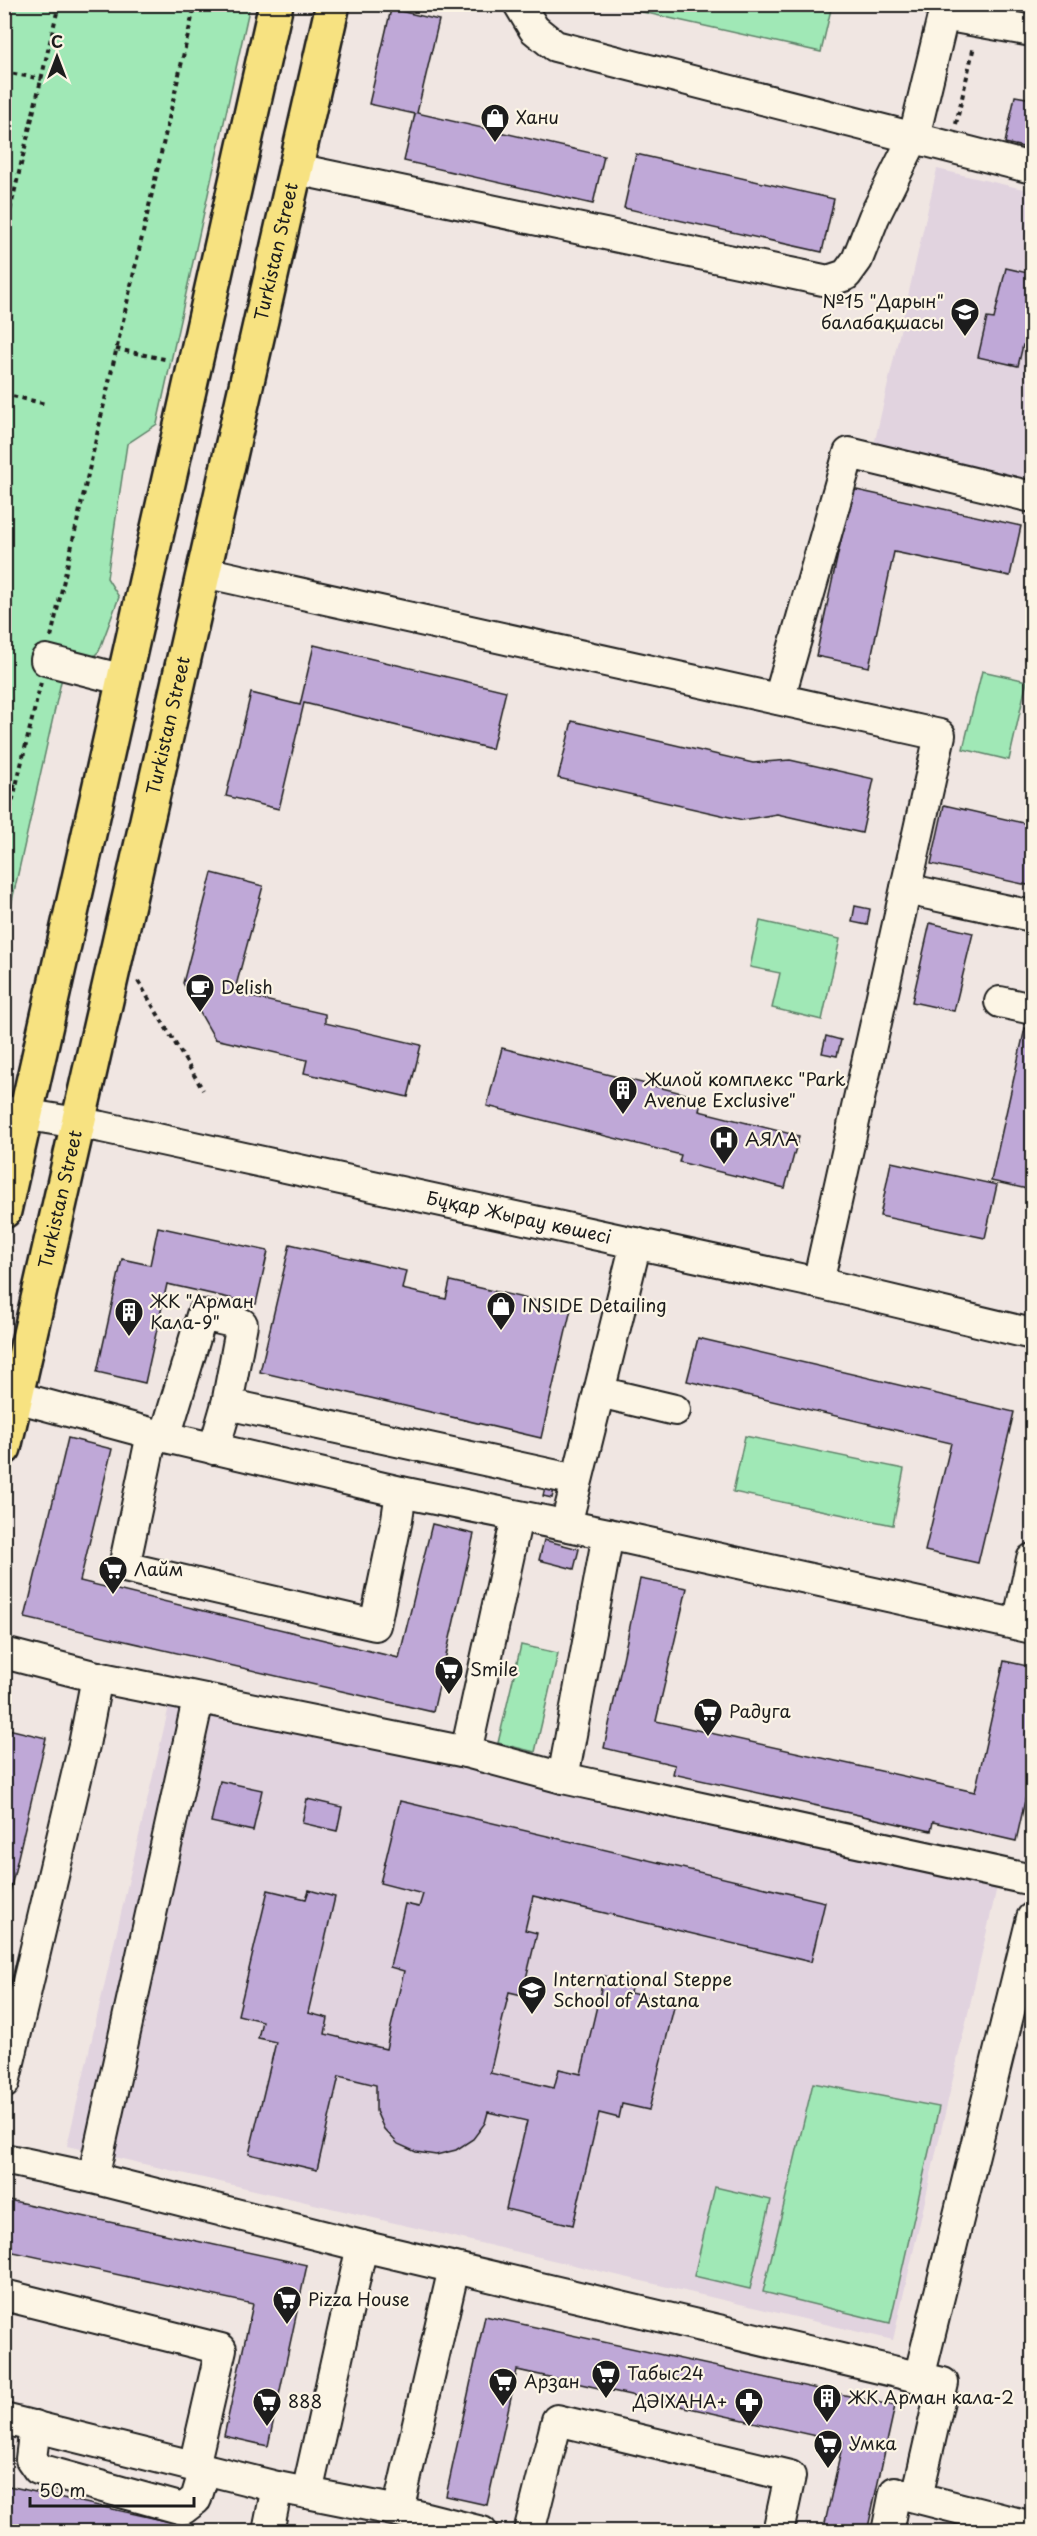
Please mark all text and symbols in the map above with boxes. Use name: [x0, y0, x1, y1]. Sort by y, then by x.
north arrow: [27, 27, 87, 87]
text: С: [51, 29, 63, 53]
shop icon: Хани: [479, 102, 511, 144]
place label: Хани: [516, 103, 559, 130]
street label: Turkistan Street: [246, 180, 304, 323]
place label: №15 "Дарын" балабақшасы: [821, 287, 944, 335]
school or university icon: №15 "Дарын" балабақшасы: [949, 296, 981, 338]
street label: Turkistan Street: [138, 653, 196, 797]
cafe icon: Delish: [184, 972, 216, 1014]
place label: Delish: [221, 973, 273, 1000]
place label: Жилой комплекс "Park Avenue Exclusive": [644, 1065, 846, 1113]
building icon: Жилой комплекс "Park Avenue Exclusive": [607, 1074, 639, 1116]
hospital icon: АЯЛА: [708, 1124, 740, 1166]
place label: АЯЛА: [745, 1125, 799, 1152]
street label: Turkistan Street: [30, 1127, 88, 1271]
street label: Бұқар Жырау көшесі: [424, 1183, 614, 1250]
place label: ЖК "Арман Кала-9": [149, 1287, 254, 1335]
shop icon: INSIDE Detailing: [485, 1290, 517, 1332]
place label: INSIDE Detailing: [522, 1291, 667, 1318]
building icon: ЖК "Арман Кала-9": [113, 1296, 145, 1338]
supermarket icon: Лайм: [97, 1554, 129, 1596]
place label: Лайм: [134, 1555, 183, 1582]
supermarket icon: Smile: [433, 1654, 465, 1696]
place label: Smile: [470, 1655, 518, 1682]
supermarket icon: Радуга: [692, 1696, 724, 1738]
place label: Радуга: [729, 1697, 791, 1724]
place label: International Steppe School of Astana: [553, 1965, 732, 2013]
school or university icon: International Steppe School of Astana: [516, 1974, 548, 2016]
supermarket icon: Pizza House: [271, 2284, 303, 2326]
place label: Pizza House: [308, 2285, 410, 2312]
supermarket icon: Табыс24: [590, 2358, 622, 2400]
place label: Табыс24: [627, 2359, 704, 2386]
supermarket icon: Арзан: [487, 2366, 519, 2408]
place label: Арзан: [524, 2367, 580, 2394]
building icon: ЖК Арман кала-2: [811, 2382, 843, 2424]
place label: ЖК Арман кала-2: [848, 2383, 1014, 2410]
supermarket icon: 888: [251, 2386, 283, 2428]
pharmacy icon: ДӘІХАНА+: [733, 2386, 765, 2428]
place label: 888: [288, 2387, 322, 2414]
place label: ДӘІХАНА+: [632, 2387, 728, 2414]
supermarket icon: Умка: [812, 2428, 844, 2470]
place label: Умка: [849, 2429, 897, 2456]
scale bar: [30, 2470, 194, 2508]
text: 50 m: [39, 2476, 86, 2503]

